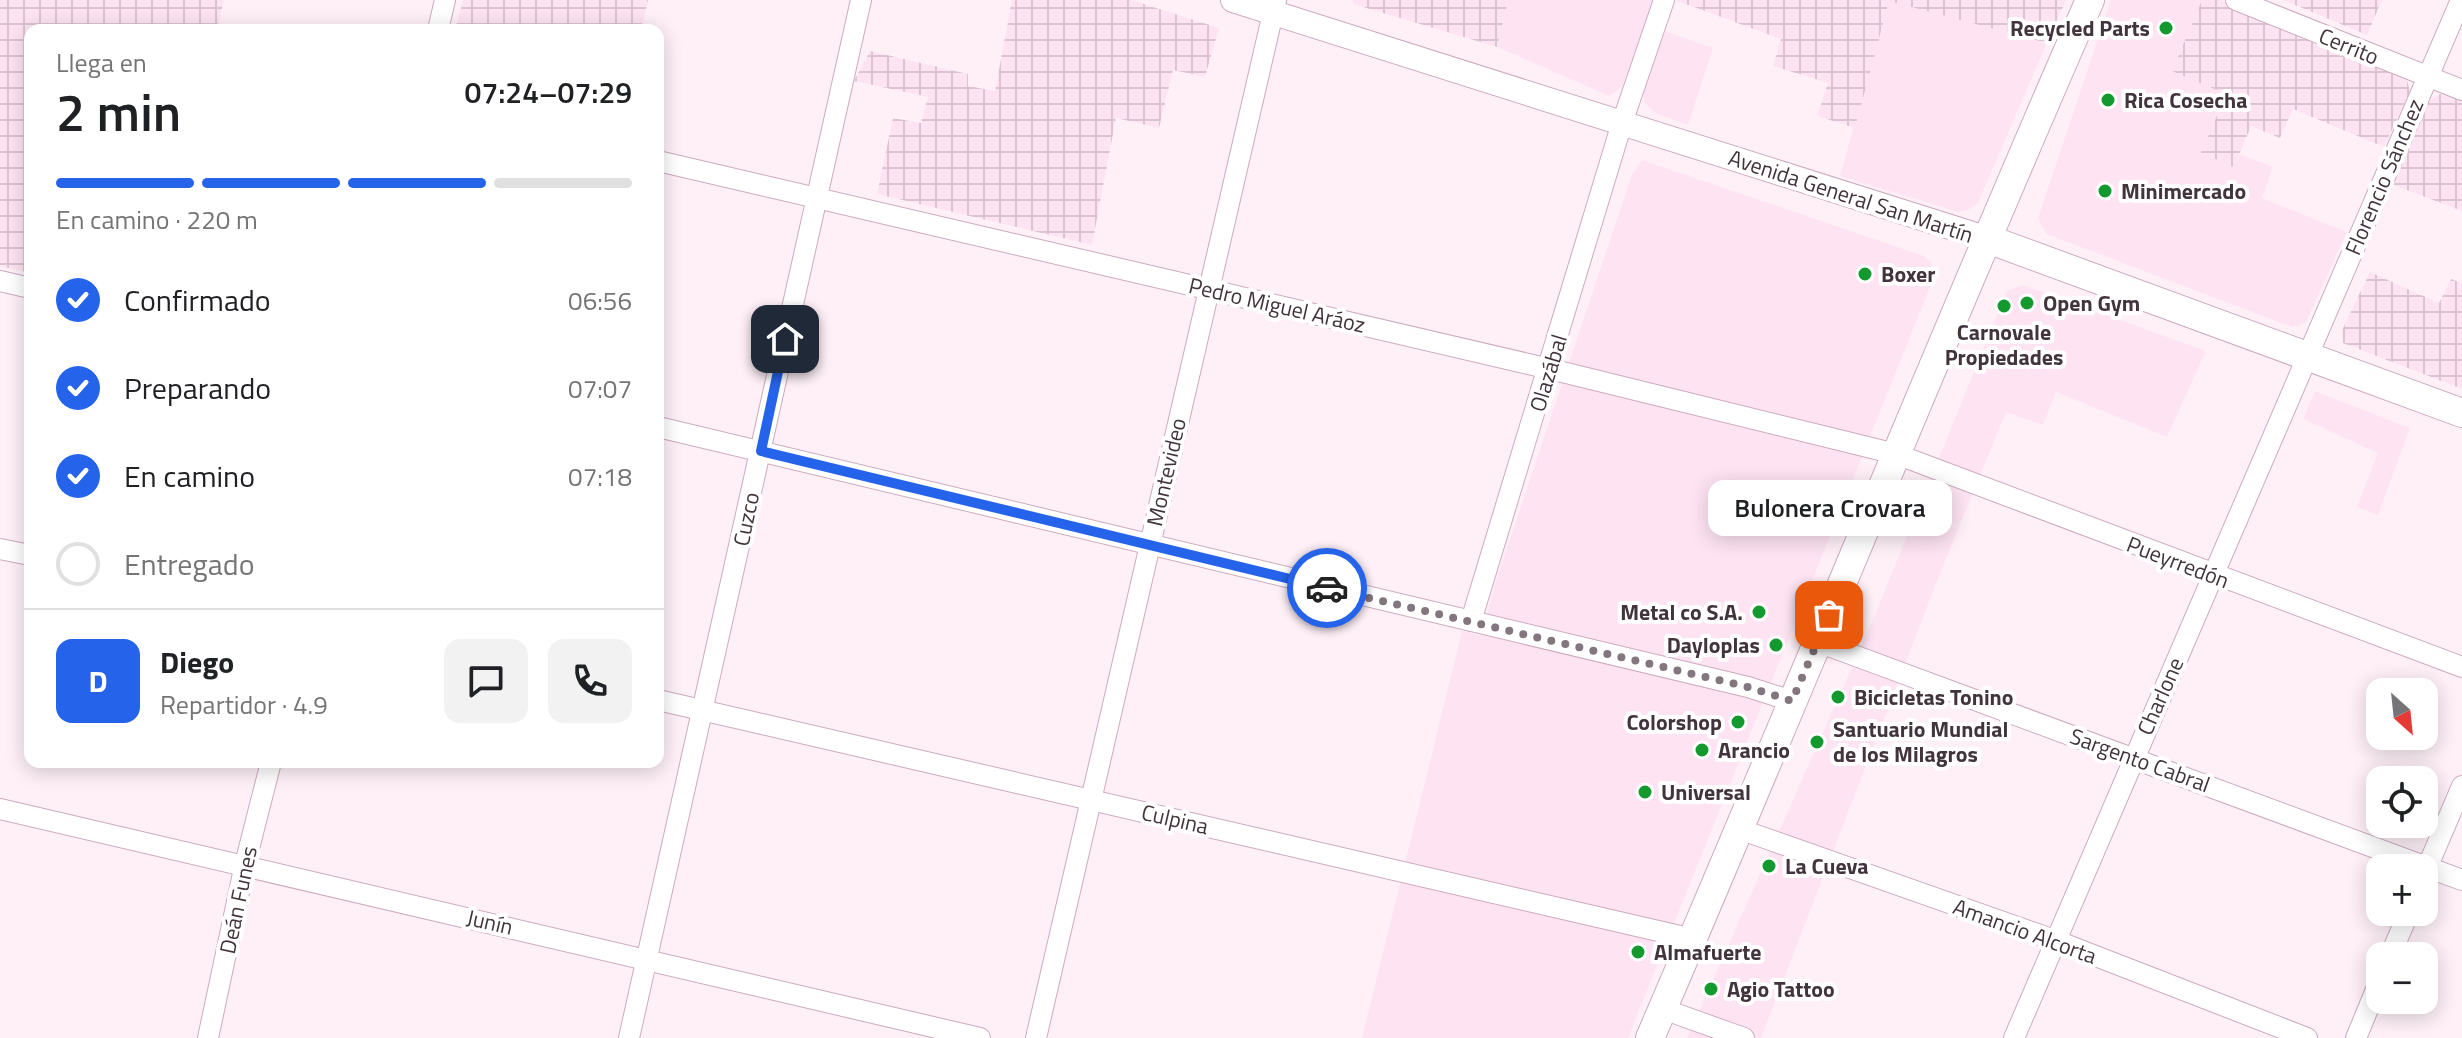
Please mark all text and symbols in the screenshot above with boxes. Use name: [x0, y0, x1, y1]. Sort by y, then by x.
place label: Recycled Parts: [2010, 11, 2150, 45]
marker: Recycled Parts: [2157, 19, 2175, 37]
street label: Cerrito: [2314, 19, 2384, 73]
text: Llega en: [56, 43, 147, 82]
text: 07:24–07:29: [465, 69, 632, 115]
text: 2 min: [56, 72, 181, 151]
place label: Rica Cosecha: [2124, 83, 2248, 117]
marker: Rica Cosecha: [2099, 91, 2117, 109]
street label: Florencio Sánchez: [2336, 94, 2432, 260]
street label: Avenida General San Martín: [1724, 140, 1978, 252]
place label: Minimercado: [2121, 174, 2246, 208]
marker: Minimercado: [2096, 182, 2114, 200]
text: En camino · 220 m: [56, 200, 258, 239]
place label: Boxer: [1881, 257, 1936, 291]
marker: Boxer: [1856, 265, 1874, 283]
street label: Pedro Miguel Aráoz: [1185, 268, 1369, 342]
text: Confirmado: [124, 277, 271, 323]
icon: check: [56, 278, 100, 322]
text: 06:56: [568, 281, 632, 320]
place label: Open Gym: [2043, 286, 2140, 320]
marker: Open Gym: [2018, 294, 2036, 312]
marker: Carnovale Propiedades: [1995, 297, 2013, 315]
pin: [751, 305, 819, 373]
place label: Carnovale Propiedades: [1945, 315, 2063, 374]
icon: home: [763, 317, 807, 361]
street label: Olazábal: [1520, 330, 1576, 416]
text: Preparando: [124, 365, 271, 411]
icon: check: [56, 366, 100, 410]
text: 07:07: [568, 369, 632, 408]
street label: Montevideo: [1137, 415, 1195, 529]
text: En camino: [124, 453, 255, 499]
icon: check: [56, 454, 100, 498]
text: 07:18: [568, 457, 632, 496]
callout: Bulonera Crovara: [1707, 479, 1951, 535]
text: Bulonera Crovara: [1734, 488, 1926, 527]
street label: Cuzco: [724, 489, 768, 549]
street label: Pueyrredón: [2122, 527, 2234, 597]
text: Entregado: [124, 541, 255, 587]
courier: [1287, 548, 1367, 628]
icon: car: [1305, 566, 1349, 610]
pin: [1795, 581, 1863, 649]
icon: bag: [1807, 593, 1851, 637]
place label: Metal co S.A.: [1620, 595, 1743, 629]
marker: Metal co S.A.: [1750, 603, 1768, 621]
place label: Dayloplas: [1667, 628, 1760, 662]
marker: Dayloplas: [1767, 636, 1785, 654]
text: Diego: [160, 639, 234, 685]
button: chat: [444, 639, 528, 723]
button: phone: [548, 639, 632, 723]
street label: Charlone: [2128, 652, 2192, 740]
text: D: [88, 658, 108, 704]
north arrow: [2366, 678, 2438, 750]
map controls: [2366, 678, 2438, 1014]
place label: Bicicletas Tonino: [1854, 680, 2013, 714]
text: Repartidor · 4.9: [160, 685, 328, 724]
marker: Bicicletas Tonino: [1829, 688, 1847, 706]
place label: Colorshop: [1626, 705, 1722, 739]
place label: Santuario Mundial de los Milagros: [1833, 712, 2008, 771]
marker: Colorshop: [1729, 713, 1747, 731]
street label: Sargento Cabral: [2065, 719, 2215, 801]
place label: Arancio: [1718, 733, 1790, 767]
marker: Santuario Mundial de los Milagros: [1808, 733, 1826, 751]
marker: Arancio: [1693, 741, 1711, 759]
button: locate: [2366, 766, 2438, 838]
place label: Universal: [1661, 775, 1751, 809]
marker: Universal: [1636, 783, 1654, 801]
street label: Culpina: [1138, 795, 1212, 843]
street label: Deán Funes: [210, 843, 266, 957]
place label: La Cueva: [1785, 849, 1869, 883]
button: +: [2366, 854, 2438, 926]
marker: La Cueva: [1760, 857, 1778, 875]
street label: Amancio Alcorta: [1948, 889, 2102, 973]
street label: Junín: [464, 900, 516, 944]
place label: Almafuerte: [1654, 935, 1762, 969]
button: −: [2366, 942, 2438, 1014]
marker: Almafuerte: [1629, 943, 1647, 961]
place label: Agio Tattoo: [1727, 972, 1835, 1006]
marker: Agio Tattoo: [1702, 980, 1720, 998]

